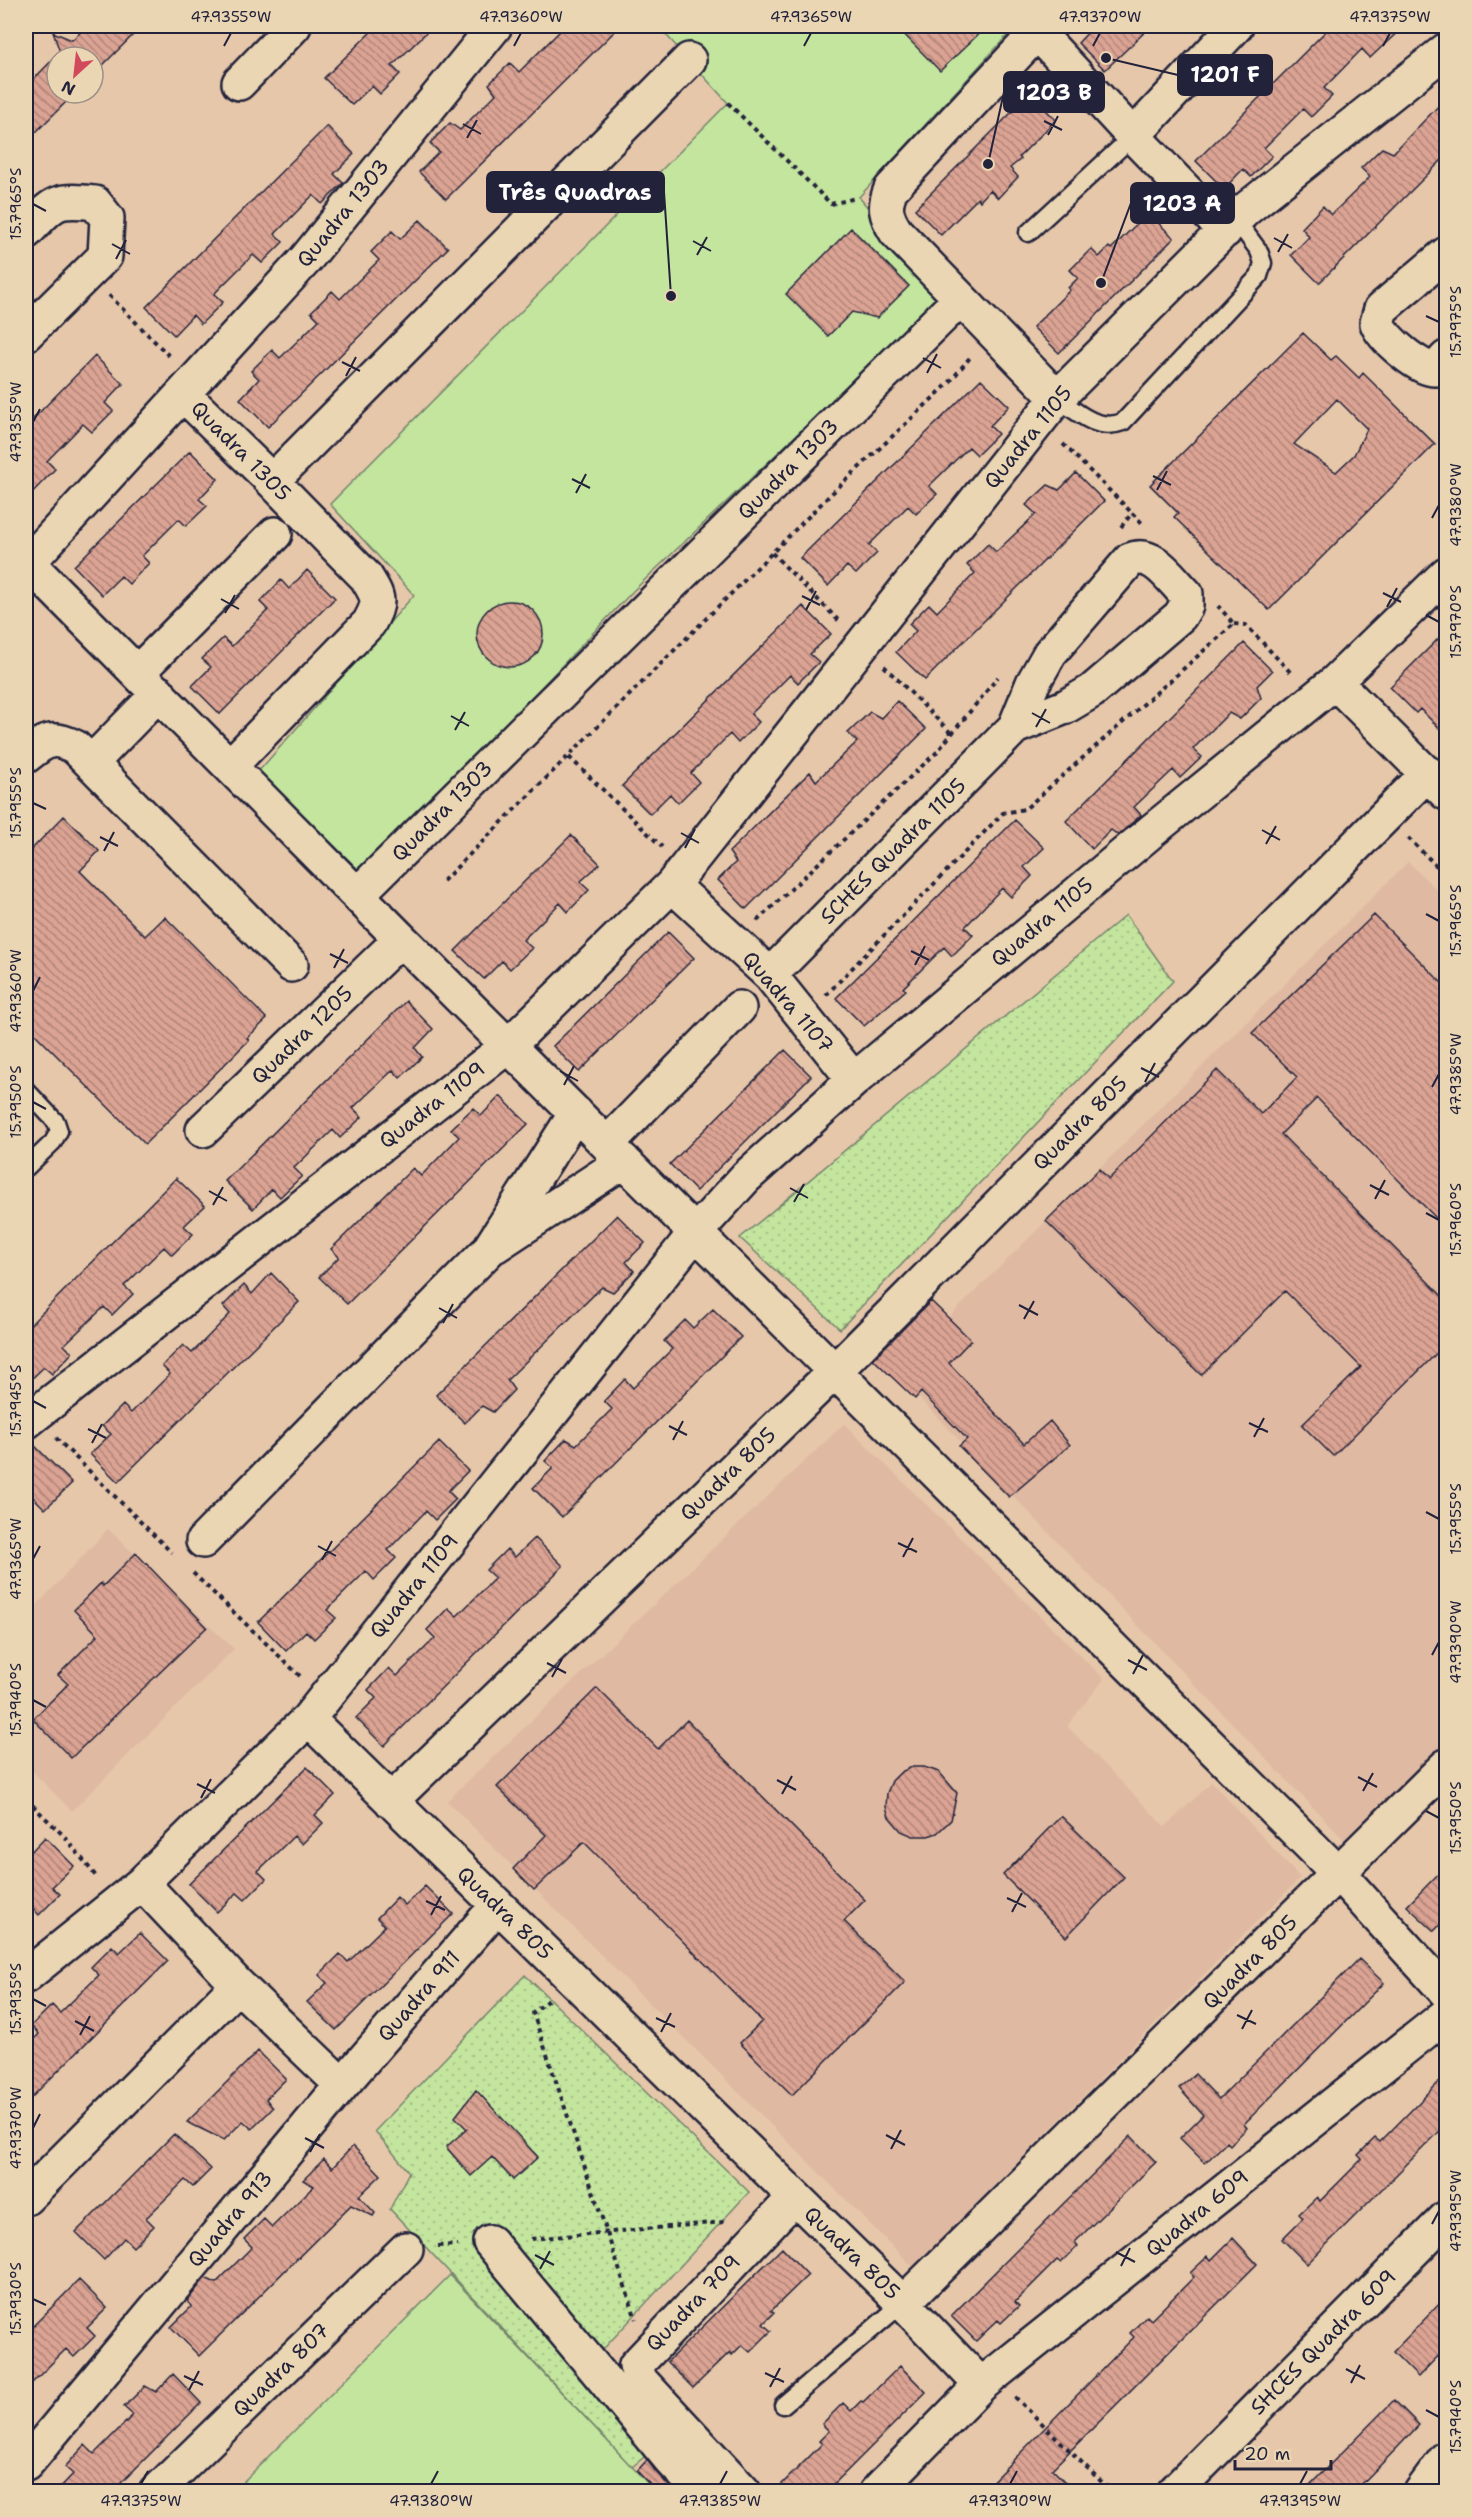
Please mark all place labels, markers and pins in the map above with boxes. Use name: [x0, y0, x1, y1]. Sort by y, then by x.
callout: 1201 F: [1178, 55, 1272, 95]
callout: 1203 B: [1004, 72, 1104, 112]
callout: Três Quadras: [487, 172, 664, 212]
callout: 1203 A: [1131, 183, 1234, 223]

